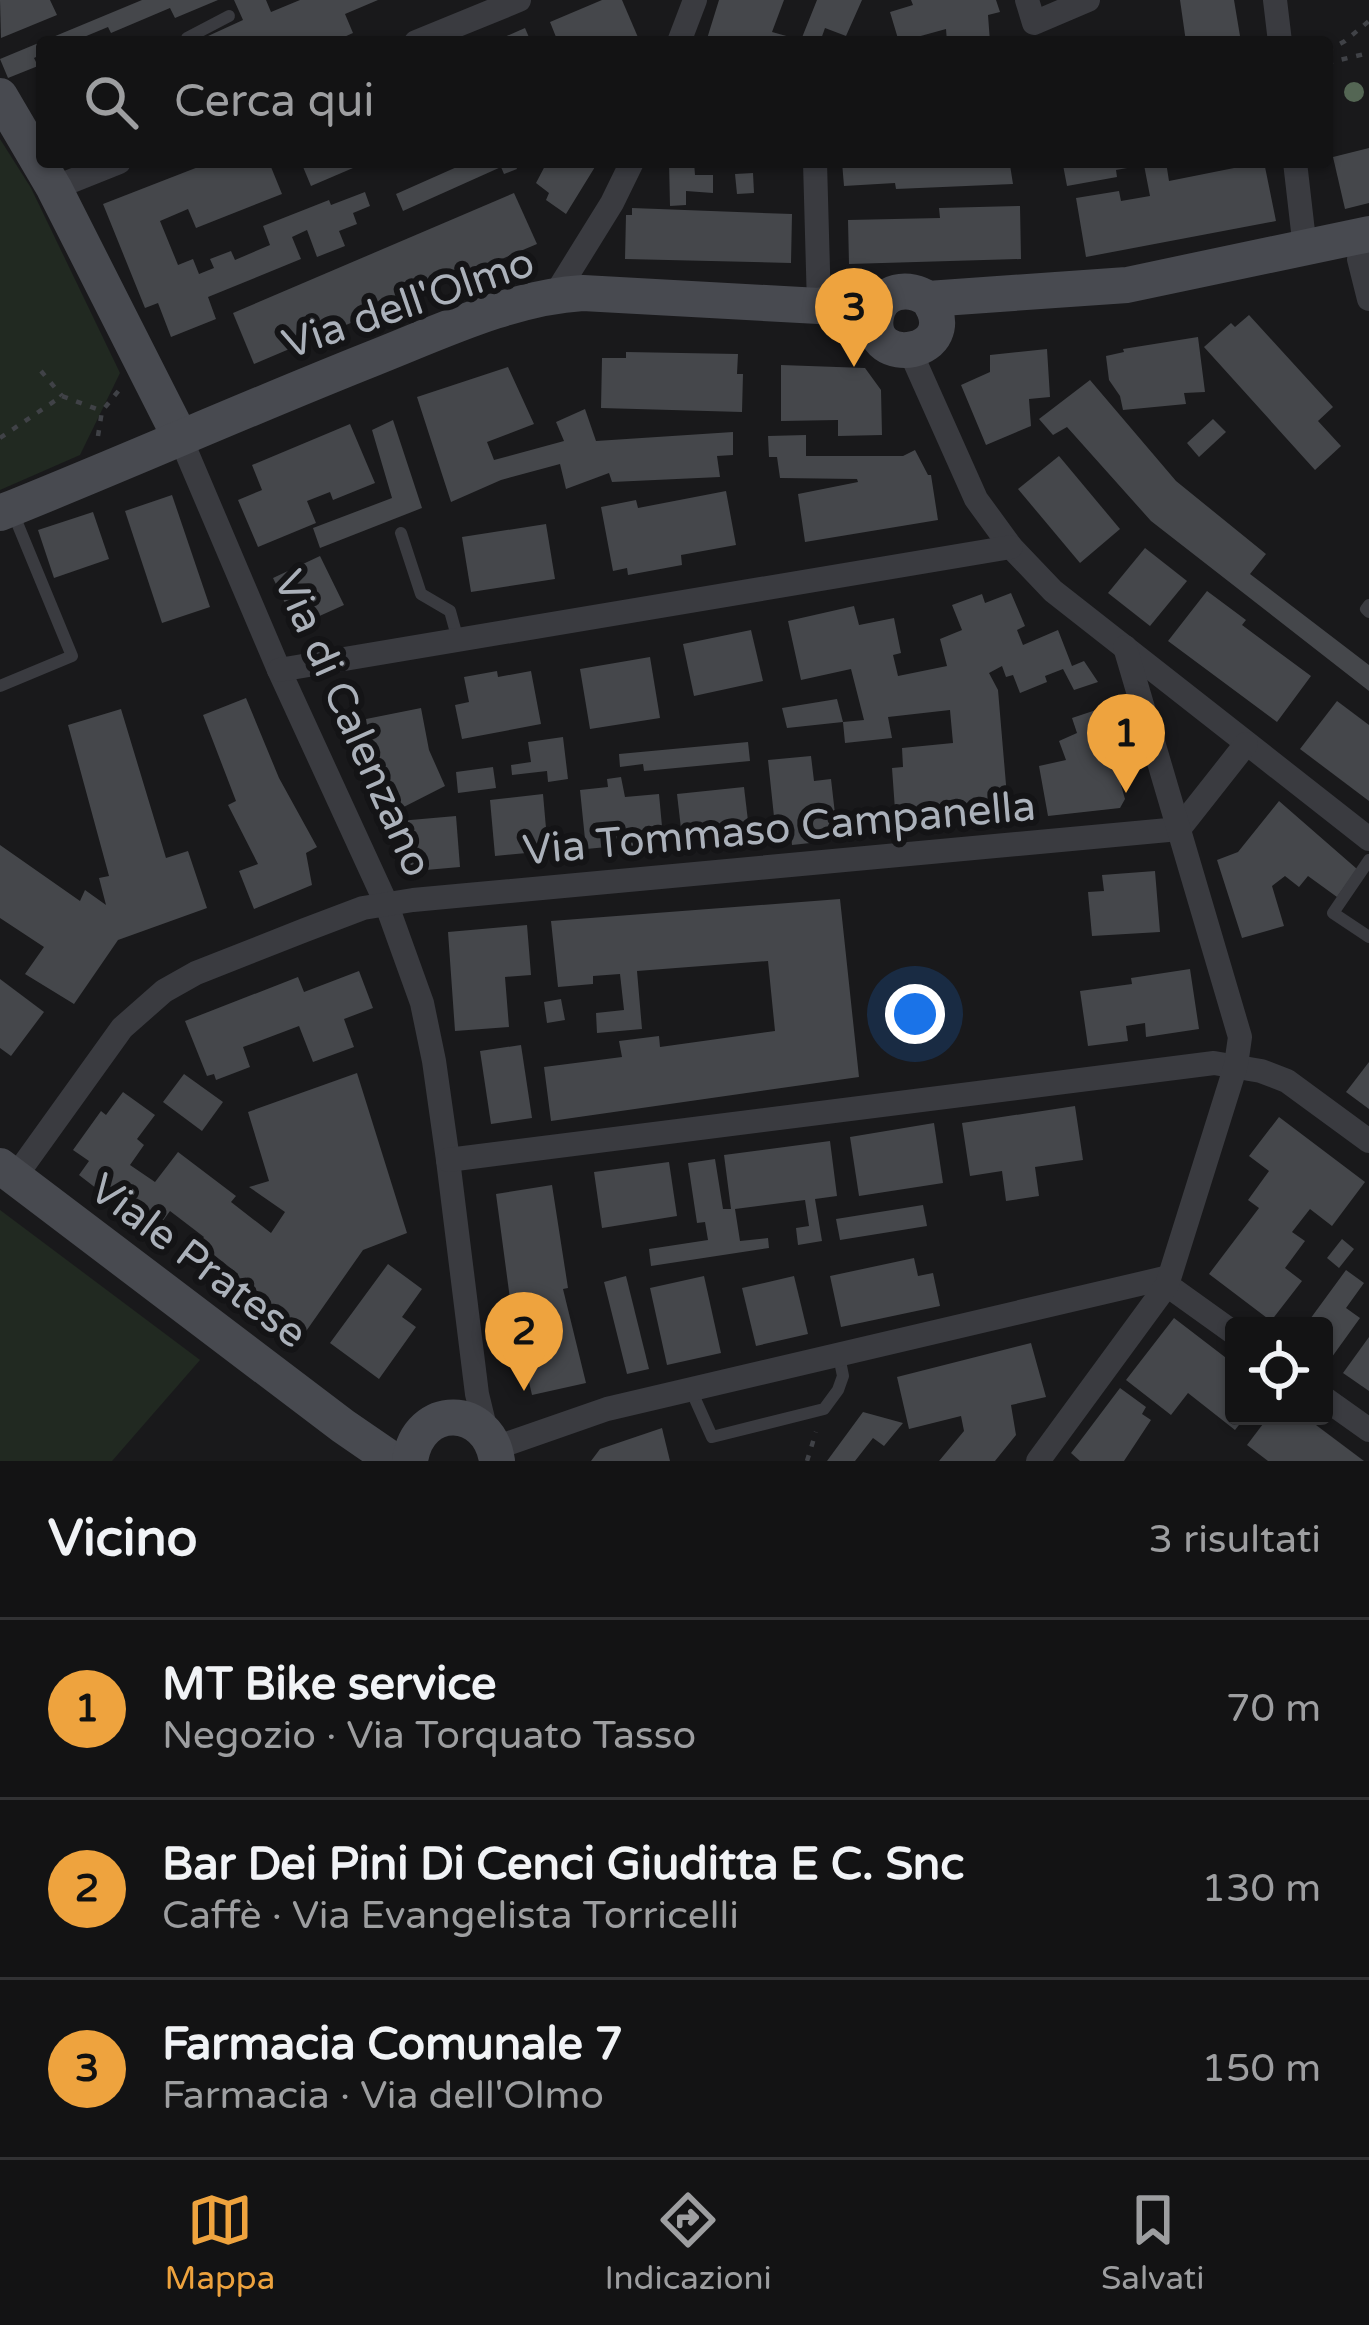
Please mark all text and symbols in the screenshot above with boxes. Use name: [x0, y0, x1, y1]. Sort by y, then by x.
search box: [36, 36, 1333, 168]
icon: search: [78, 69, 144, 135]
text: Cerca qui: [174, 75, 375, 129]
street label: Via dell'Olmo: [276, 237, 541, 370]
pin: 3: [815, 268, 893, 367]
street label: Via di Calenzano: [262, 563, 443, 885]
pin: 1: [1087, 694, 1165, 793]
street label: Via Tommaso Campanella: [520, 781, 1038, 876]
your location: [885, 984, 945, 1044]
street label: Viale Pratese: [80, 1163, 317, 1359]
pin: 2: [485, 1292, 563, 1391]
map controls: [1225, 1317, 1333, 1425]
button: locate: [1225, 1317, 1333, 1425]
text: Vicino: [48, 1508, 198, 1570]
text: 3 risultati: [1149, 1516, 1321, 1563]
text: MT Bike service: [162, 1658, 497, 1712]
text: 1: [75, 1685, 99, 1732]
text: 70 m: [1226, 1685, 1321, 1732]
text: Negozio · Via Torquato Tasso: [162, 1712, 696, 1759]
text: Bar Dei Pini Di Cenci Giuditta E C. Snc: [162, 1838, 964, 1892]
text: 2: [75, 1865, 99, 1912]
text: 130 m: [1202, 1865, 1321, 1912]
text: Caffè · Via Evangelista Torricelli: [162, 1892, 739, 1939]
text: Farmacia Comunale 7: [162, 2018, 623, 2072]
text: 3: [75, 2045, 99, 2092]
text: 150 m: [1202, 2045, 1321, 2092]
text: Farmacia · Via dell'Olmo: [162, 2072, 604, 2119]
tab: Mappa: [165, 2187, 275, 2298]
tab: Indicazioni: [604, 2187, 772, 2298]
tab: Salvati: [1101, 2187, 1204, 2298]

